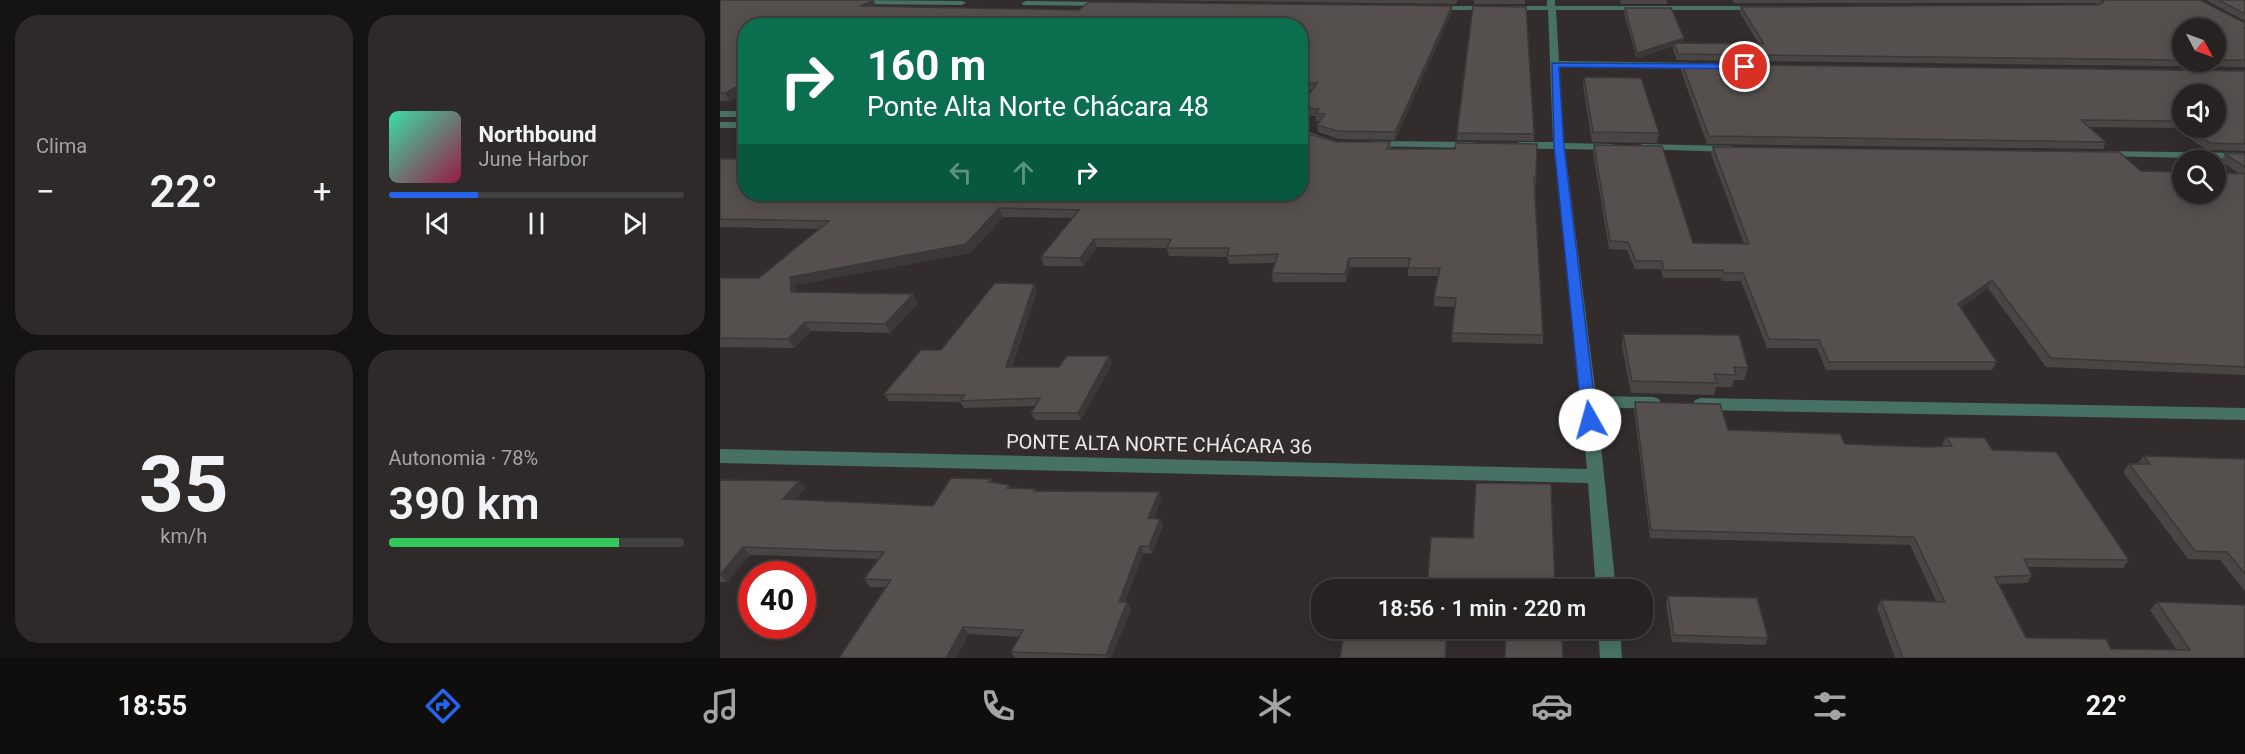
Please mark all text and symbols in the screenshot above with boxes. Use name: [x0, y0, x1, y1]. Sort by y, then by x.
north arrow: [2172, 18, 2226, 72]
map controls: [2172, 18, 2226, 204]
text: 160 m: [867, 41, 986, 90]
pin: [1719, 41, 1770, 92]
icon: right: [768, 42, 846, 120]
icon: arrive: [1728, 50, 1761, 83]
button: sound: [2172, 84, 2226, 138]
text: Ponte Alta Norte Chácara 48: [867, 91, 1209, 123]
text: Northbound: [479, 122, 597, 147]
text: Clima: [36, 134, 87, 158]
text: June Harbor: [479, 147, 589, 171]
button: search: [2172, 150, 2226, 204]
icon: left: [944, 156, 977, 189]
icon: ahead: [1007, 156, 1040, 189]
icon: right: [1070, 156, 1103, 189]
text: 22°: [149, 165, 218, 218]
text: −: [36, 172, 55, 211]
text: +: [313, 172, 332, 211]
icon: previous: [421, 207, 454, 240]
icon: pause: [520, 207, 553, 240]
icon: next: [618, 207, 651, 240]
position arrow: [1558, 388, 1622, 452]
street label: PONTE ALTA NORTE CHÁCARA 36: [1006, 429, 1312, 459]
text: 35: [139, 439, 229, 530]
text: Autonomia · 78%: [389, 446, 538, 470]
text: 390 km: [389, 477, 540, 530]
text: km/h: [160, 524, 207, 548]
speed limit sign: 40: [738, 561, 816, 639]
text: 18:56 · 1 min · 220 m: [1378, 596, 1586, 621]
icon: directions: [422, 685, 464, 727]
icon: music: [700, 685, 742, 727]
icon: phone: [977, 685, 1019, 727]
icon: climate: [1254, 685, 1296, 727]
icon: car: [1531, 685, 1573, 727]
icon: filters: [1809, 685, 1851, 727]
text: 18:55: [118, 690, 187, 722]
text: 22°: [2086, 690, 2127, 722]

